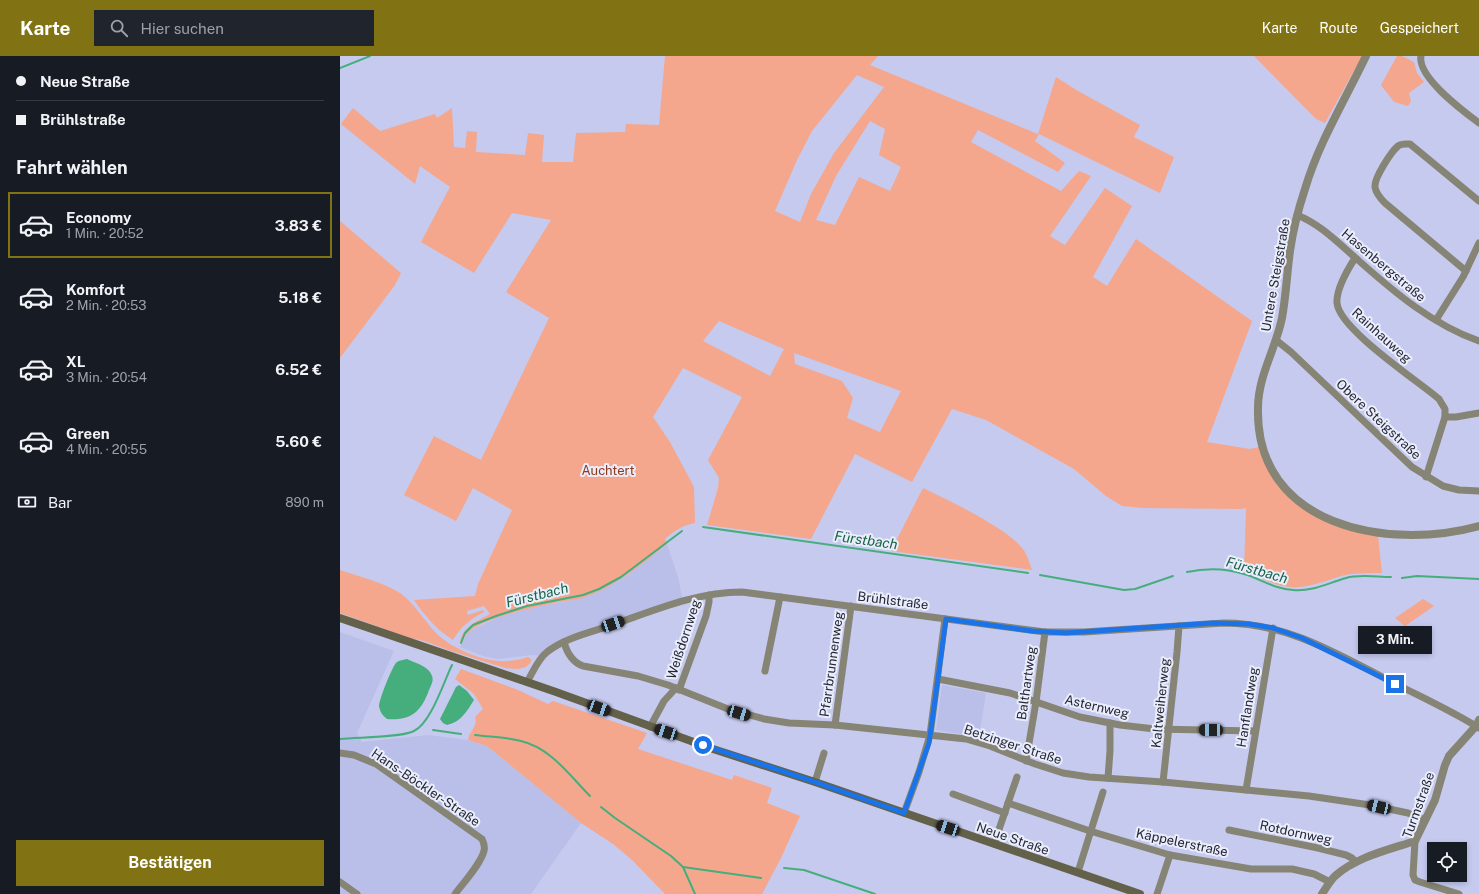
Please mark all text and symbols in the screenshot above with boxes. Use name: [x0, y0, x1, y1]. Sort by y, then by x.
search box: [94, 10, 374, 46]
text: Karte: [20, 17, 70, 39]
icon: search: [108, 17, 130, 39]
text: Hier suchen: [140, 20, 224, 37]
text: Karte: [1262, 20, 1297, 36]
text: Route: [1319, 20, 1358, 36]
text: Gespeichert: [1380, 20, 1459, 36]
text: Neue Straße: [40, 73, 130, 90]
text: Brühlstraße: [40, 111, 126, 128]
text: Fahrt wählen: [16, 157, 128, 178]
icon: car: [18, 207, 54, 243]
text: Economy: [66, 209, 131, 226]
text: 3.83 €: [275, 217, 322, 234]
street label: Untere Steigstraße: [1258, 218, 1293, 333]
text: 1 Min. · 20:52: [66, 226, 144, 241]
street label: Hasenbergstraße: [1339, 226, 1429, 305]
icon: car: [18, 279, 54, 315]
text: Komfort: [66, 281, 125, 298]
text: 5.18 €: [278, 289, 322, 306]
text: 2 Min. · 20:53: [66, 298, 146, 313]
street label: Rainhauweg: [1349, 305, 1414, 366]
icon: car: [18, 351, 54, 387]
text: XL: [66, 353, 85, 370]
text: 6.52 €: [275, 361, 322, 378]
text: 3 Min. · 20:54: [66, 370, 147, 385]
street label: Obere Steigstraße: [1333, 376, 1424, 462]
icon: car: [18, 423, 54, 459]
text: Green: [66, 425, 110, 442]
text: 5.60 €: [275, 433, 322, 450]
text: 4 Min. · 20:55: [66, 442, 147, 457]
park label: Auchtert: [581, 463, 635, 478]
icon: cash: [16, 491, 38, 513]
text: Bar: [48, 494, 72, 511]
text: 890 m: [285, 495, 324, 510]
water label: Fürstbach: [833, 528, 899, 552]
water label: Fürstbach: [1224, 554, 1290, 586]
water label: Fürstbach: [504, 580, 570, 610]
street label: Brühlstraße: [857, 589, 929, 612]
street label: Weißdornweg: [664, 597, 703, 681]
street label: Pfarrbrunnenweg: [817, 610, 846, 718]
car: [600, 614, 626, 634]
callout: 3 Min.: [1358, 626, 1432, 654]
text: 3 Min.: [1376, 632, 1414, 647]
street label: Balthartweg: [1014, 645, 1039, 721]
street label: Kaltweiherweg: [1148, 657, 1173, 749]
street label: Hanflandweg: [1234, 666, 1261, 748]
route end: [1386, 675, 1404, 693]
street label: Asternweg: [1063, 692, 1130, 721]
car: [586, 698, 612, 718]
car: [726, 704, 752, 722]
car: [653, 722, 679, 742]
street label: Betzinger Straße: [962, 722, 1064, 767]
car: [1199, 724, 1223, 736]
route start: [694, 736, 712, 754]
street label: Hans-Böckler-Straße: [369, 746, 483, 829]
street label: Turmstraße: [1400, 770, 1437, 840]
car: [1366, 798, 1392, 816]
street label: Rotdornweg: [1258, 818, 1333, 847]
car: [935, 819, 961, 837]
street label: Neue Straße: [975, 819, 1051, 858]
street label: Käppelerstraße: [1135, 825, 1229, 860]
button: Bestätigen: [16, 840, 324, 886]
map controls: [1427, 842, 1467, 882]
button: locate: [1427, 842, 1467, 882]

